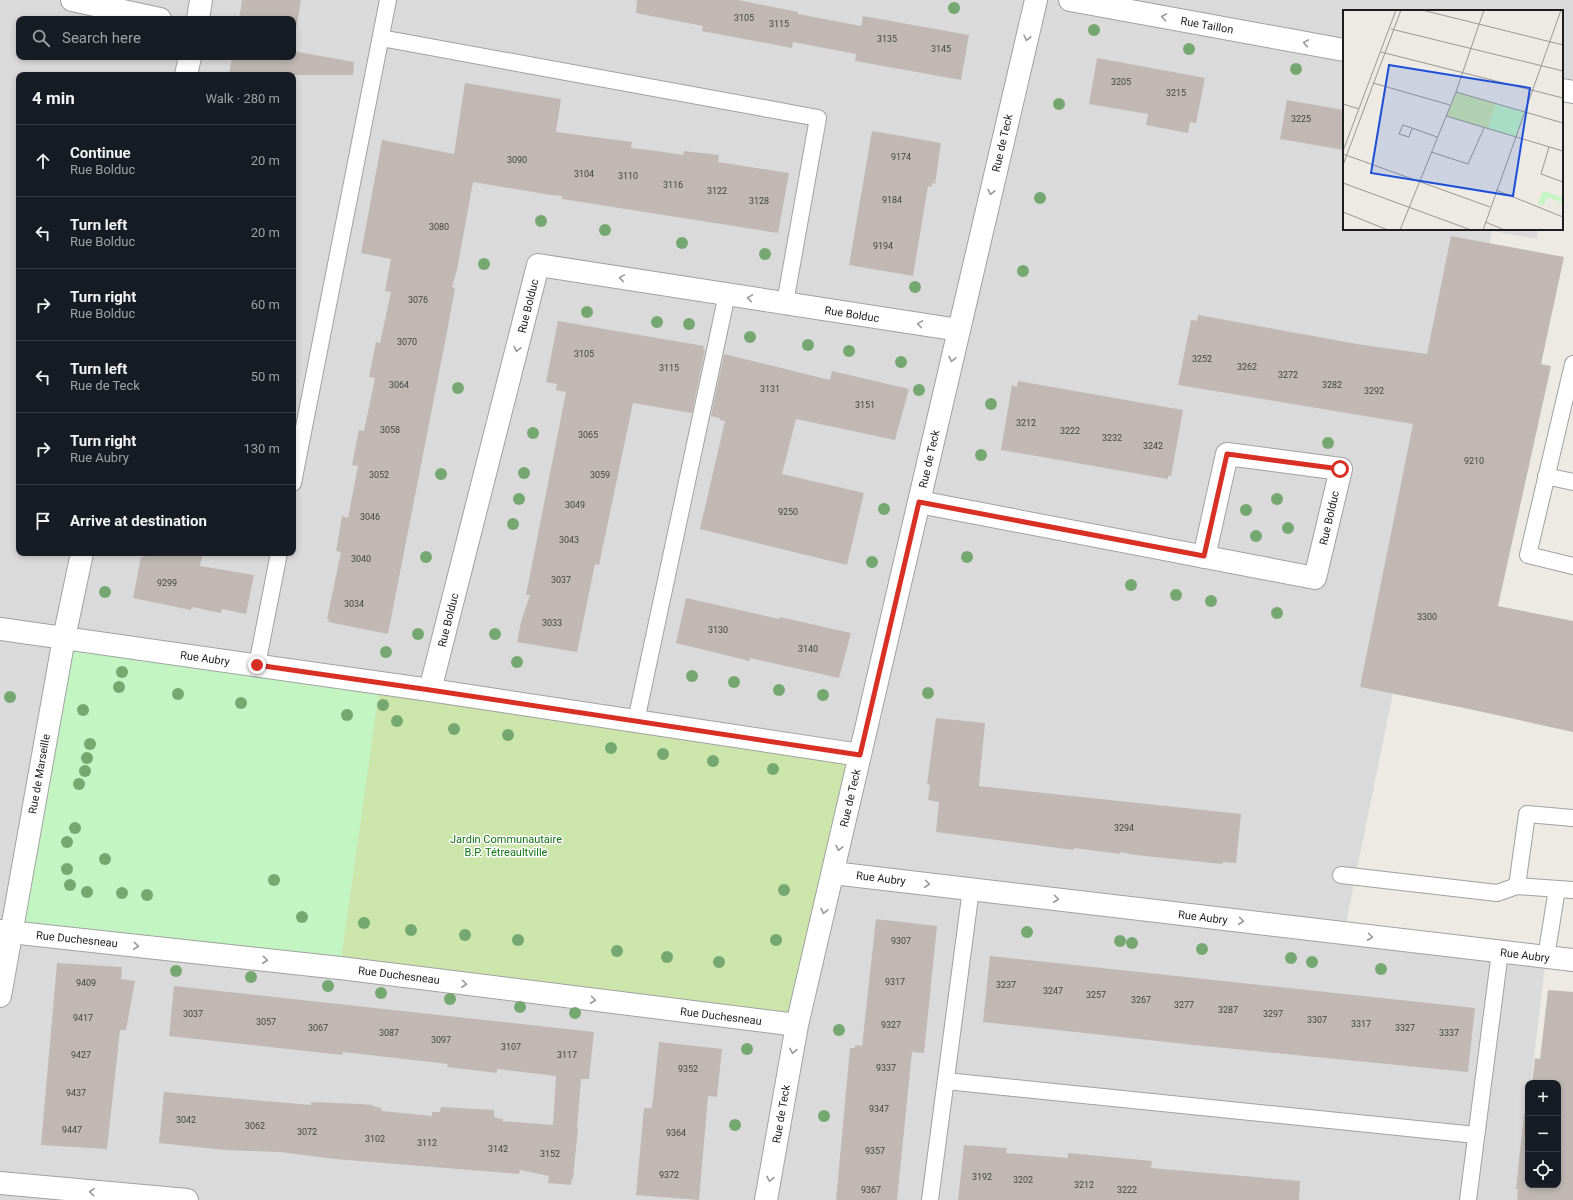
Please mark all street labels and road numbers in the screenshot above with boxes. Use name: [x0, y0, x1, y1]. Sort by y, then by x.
street label: Rue Taillon: [1179, 14, 1234, 37]
street label: Rue de Teck: [990, 112, 1016, 173]
street label: Rue Bolduc: [515, 278, 542, 334]
street label: Rue Bolduc: [824, 304, 880, 325]
street label: Rue de Teck: [917, 428, 943, 489]
street label: Rue Bolduc: [1317, 490, 1342, 546]
street label: Rue Bolduc: [435, 592, 462, 648]
street label: Rue Aubry: [179, 649, 231, 669]
street label: Rue de Marseille: [26, 733, 53, 815]
street label: Rue de Teck: [838, 767, 864, 828]
street label: Rue Aubry: [855, 869, 907, 888]
street label: Rue Aubry: [1177, 908, 1229, 927]
street label: Rue Duchesneau: [36, 929, 118, 950]
street label: Rue Aubry: [1499, 946, 1551, 965]
street label: Rue Duchesneau: [357, 964, 440, 987]
street label: Rue Duchesneau: [679, 1005, 762, 1028]
street label: Rue de Teck: [770, 1083, 793, 1144]

